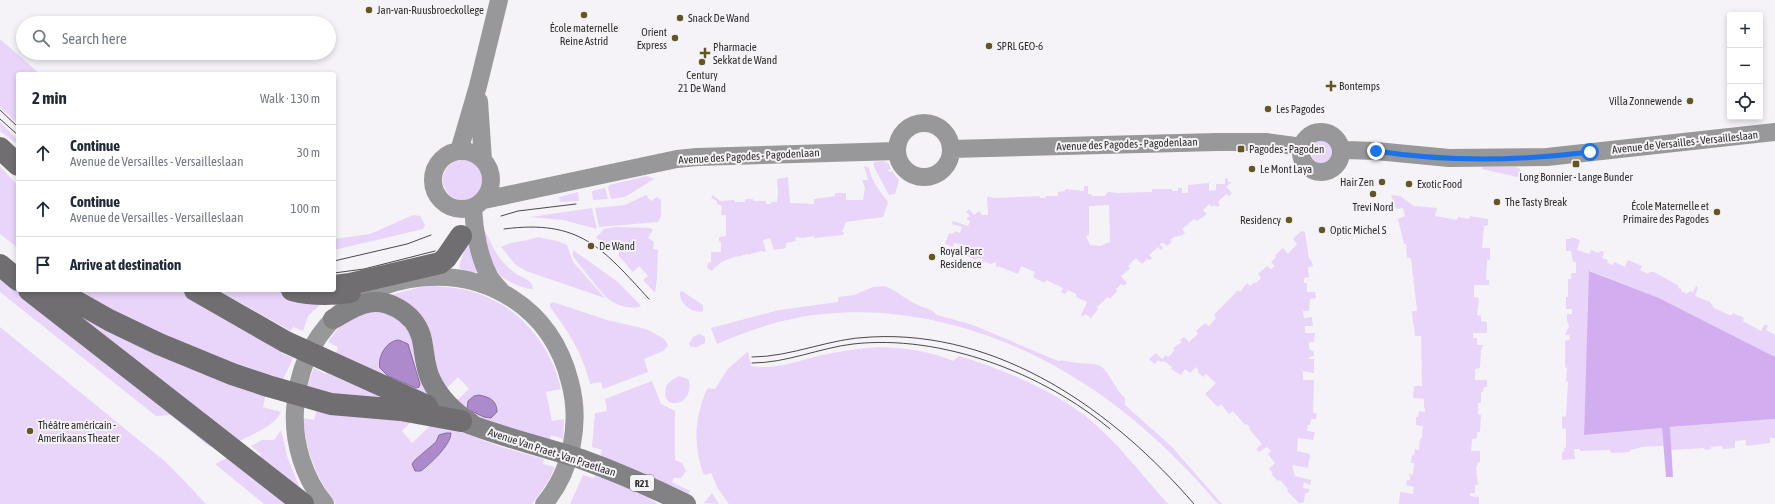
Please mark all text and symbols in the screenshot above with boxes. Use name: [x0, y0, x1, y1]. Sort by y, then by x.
place label: Jan-van-Ruusbroeckollege: [377, 4, 484, 16]
marker: Jan-van-Ruusbroeckollege: [364, 5, 374, 15]
marker: École maternelle Reine Astrid: [579, 10, 589, 20]
place label: Snack De Wand: [688, 12, 749, 24]
map controls: [1727, 12, 1763, 120]
button: +: [1727, 12, 1763, 48]
marker: Snack De Wand: [675, 13, 685, 23]
search box: [16, 16, 336, 60]
place label: École maternelle Reine Astrid: [550, 22, 618, 47]
place label: Orient Express: [637, 26, 667, 51]
icon: search: [30, 27, 52, 49]
text: Search here: [62, 30, 127, 47]
marker: Orient Express: [670, 33, 680, 43]
place label: SPRL GEO-6: [997, 40, 1043, 52]
place label: Pharmacie Sekkat de Wand: [713, 41, 777, 66]
marker: SPRL GEO-6: [984, 41, 994, 51]
marker: Pharmacie Sekkat de Wand: [700, 48, 710, 58]
button: −: [1727, 48, 1763, 84]
marker: Century 21 De Wand: [697, 57, 707, 67]
place label: Century 21 De Wand: [678, 69, 726, 94]
place label: Bontemps: [1339, 80, 1380, 92]
marker: Bontemps: [1326, 81, 1336, 91]
button: locate: [1727, 84, 1763, 120]
text: 2 min: [32, 88, 67, 108]
text: Walk · 130 m: [260, 91, 320, 106]
place label: Villa Zonnewende: [1609, 95, 1682, 107]
marker: Villa Zonnewende: [1685, 96, 1695, 106]
place label: Les Pagodes: [1276, 103, 1325, 115]
marker: Les Pagodes: [1263, 104, 1273, 114]
street label: Avenue de Versailles - Versailleslaan: [1611, 128, 1759, 156]
street label: Avenue des Pagodes - Pagodenlaan: [1056, 136, 1198, 152]
text: Continue: [70, 137, 120, 154]
icon: ahead: [32, 142, 54, 164]
route end: [1367, 142, 1385, 160]
place label: Pagodes - Pagoden: [1249, 143, 1324, 155]
route start: [1581, 143, 1599, 161]
marker: Pagodes - Pagoden: [1236, 144, 1246, 154]
text: 30 m: [297, 145, 320, 160]
street label: Avenue des Pagodes - Pagodenlaan: [678, 146, 820, 166]
text: Avenue de Versailles - Versailleslaan: [70, 154, 243, 169]
marker: Long Bonnier - Lange Bunder: [1571, 159, 1581, 169]
place label: Le Mont Laya: [1260, 163, 1312, 175]
marker: Le Mont Laya: [1247, 164, 1257, 174]
place label: Long Bonnier - Lange Bunder: [1519, 171, 1634, 183]
place label: Hair Zen: [1340, 176, 1374, 188]
marker: Hair Zen: [1377, 177, 1387, 187]
place label: Exotic Food: [1417, 178, 1462, 190]
marker: Exotic Food: [1404, 179, 1414, 189]
marker: Trevi Nord: [1368, 189, 1378, 199]
text: Continue: [70, 193, 120, 210]
place label: The Tasty Break: [1505, 196, 1567, 208]
marker: The Tasty Break: [1492, 197, 1502, 207]
icon: ahead: [32, 198, 54, 220]
place label: École Maternelle et Primaire des Pagodes: [1623, 200, 1709, 225]
text: 100 m: [291, 201, 320, 216]
place label: Trevi Nord: [1353, 201, 1394, 213]
marker: École Maternelle et Primaire des Pagodes: [1712, 207, 1722, 217]
text: Avenue de Versailles - Versailleslaan: [70, 210, 243, 225]
place label: Residency: [1240, 214, 1281, 226]
marker: Residency: [1284, 215, 1294, 225]
place label: Optic Michel S: [1330, 224, 1387, 236]
marker: Optic Michel S: [1317, 225, 1327, 235]
place label: De Wand: [599, 240, 635, 252]
marker: De Wand: [586, 241, 596, 251]
place label: Royal Parc Residence: [940, 245, 983, 270]
marker: Royal Parc Residence: [927, 252, 937, 262]
icon: arrive: [32, 254, 54, 276]
text: Arrive at destination: [70, 256, 181, 273]
place label: Théâtre américain - Amerikaans Theater: [38, 419, 120, 444]
marker: Théâtre américain - Amerikaans Theater: [25, 426, 35, 436]
street label: Avenue Van Praet - Van Praetlaan: [487, 426, 617, 478]
road number: R21: [630, 475, 654, 491]

